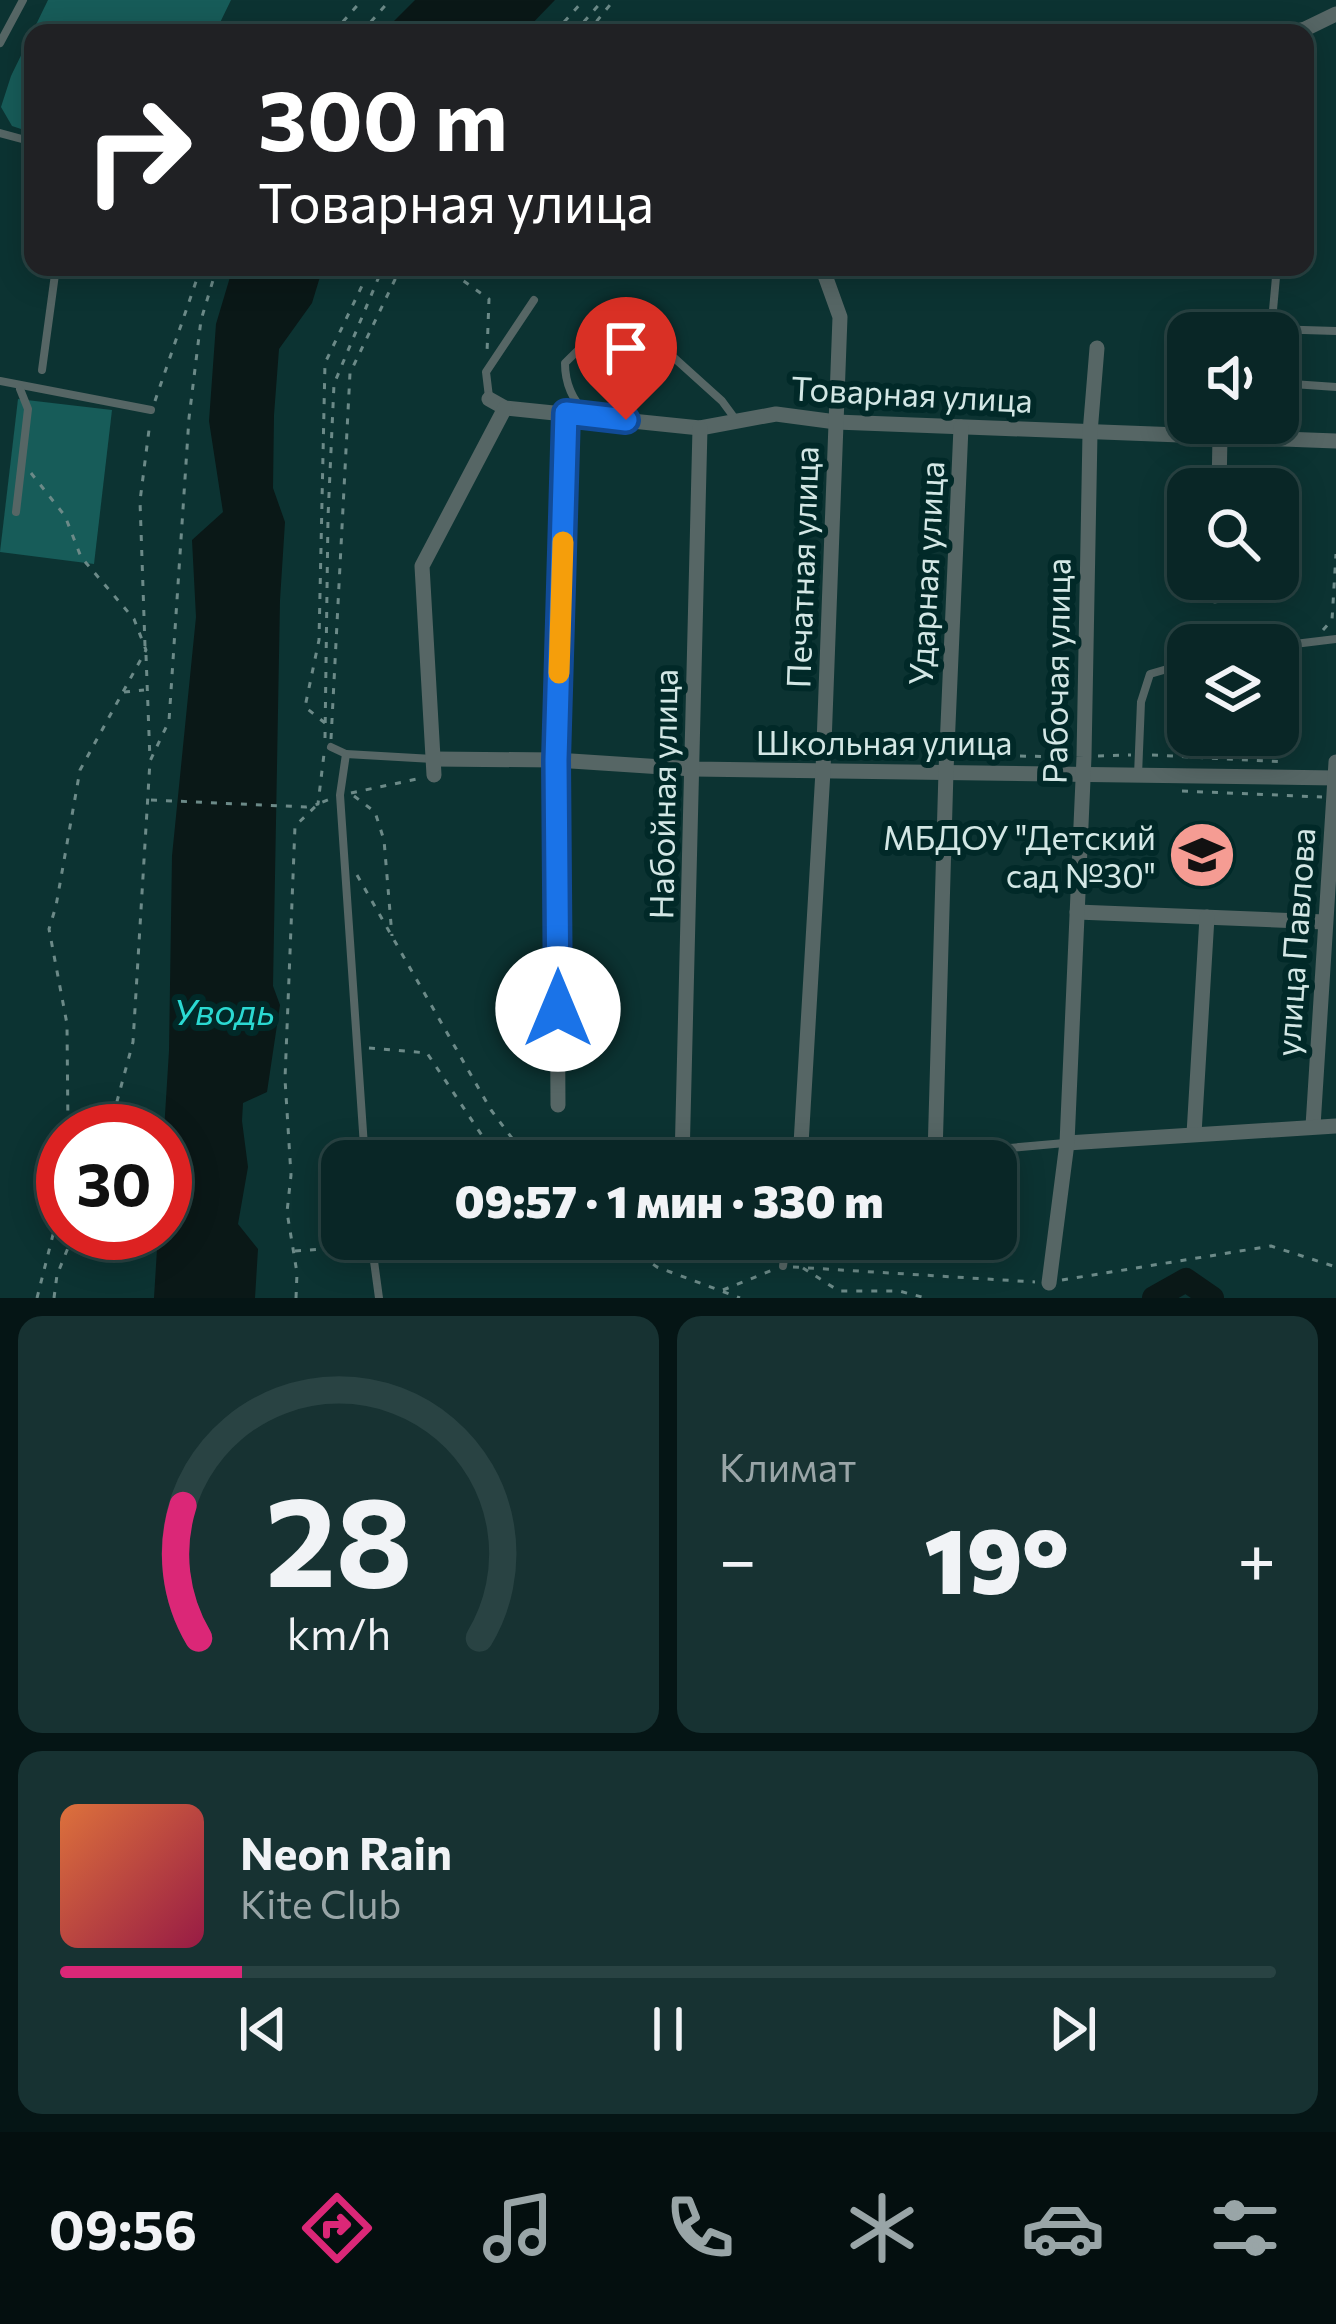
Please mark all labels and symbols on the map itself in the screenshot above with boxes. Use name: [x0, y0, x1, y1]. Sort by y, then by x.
pin: [575, 297, 677, 420]
street label: Товарная улица: [790, 366, 1034, 420]
street label: Печатная улица: [776, 445, 826, 689]
street label: Ударная улица: [899, 460, 951, 686]
street label: Рабочая улица: [1033, 558, 1077, 784]
street label: Набойная улица: [639, 668, 685, 920]
street label: Школьная улица: [756, 721, 1012, 762]
place label: МБДОУ "Детский сад №30": [883, 816, 1156, 895]
school or university icon: МБДОУ "Детский сад №30": [1167, 820, 1237, 890]
street label: улица Павлова: [1266, 826, 1322, 1058]
position arrow: [495, 946, 621, 1072]
water label: Уводь: [173, 988, 275, 1032]
speed limit sign: 30: [36, 1104, 192, 1260]

